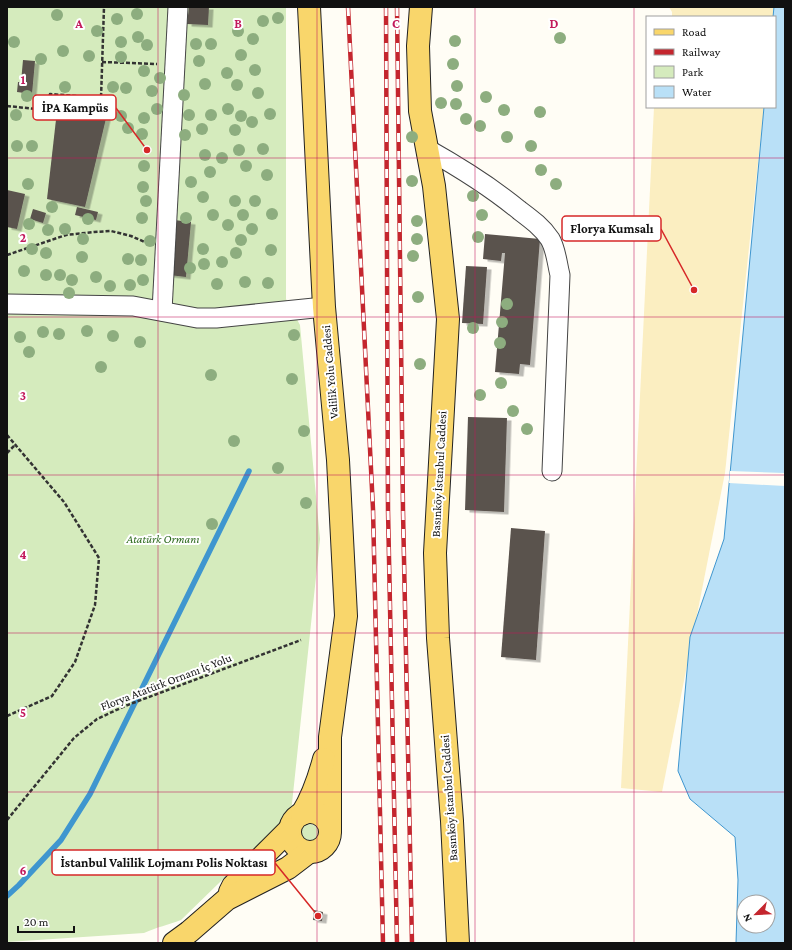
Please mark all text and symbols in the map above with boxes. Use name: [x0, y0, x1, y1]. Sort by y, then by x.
text: A: [74, 16, 83, 31]
text: B: [234, 16, 242, 31]
text: C: [392, 16, 400, 31]
text: D: [550, 16, 559, 31]
legend: [646, 16, 776, 108]
text: Road: [682, 25, 707, 39]
text: Railway: [682, 45, 721, 59]
text: Park: [682, 65, 704, 79]
text: 1: [21, 72, 26, 87]
text: Water: [682, 85, 712, 99]
callout: İPA Kampüs: [33, 95, 116, 120]
text: İPA Kampüs: [42, 100, 108, 115]
callout: Florya Kumsalı: [562, 216, 661, 241]
text: Florya Kumsalı: [570, 221, 654, 236]
text: 2: [20, 230, 27, 245]
street label: Valilik Yolu Caddesi: [319, 325, 341, 419]
text: 3: [20, 388, 26, 403]
street label: Basınköy İstanbul Caddesi: [429, 411, 449, 537]
park label: Atatürk Ormanı: [125, 532, 200, 546]
text: 4: [19, 547, 27, 562]
street label: Florya Atatürk Ornanı İç Yolu: [98, 650, 234, 713]
text: 5: [20, 705, 26, 720]
street label: Basınköy İstanbul Caddesi: [438, 735, 460, 861]
callout: İstanbul Valilik Lojmanı Polis Noktası: [52, 850, 275, 875]
text: İstanbul Valilik Lojmanı Polis Noktası: [60, 855, 268, 871]
text: 6: [19, 863, 27, 878]
north arrow: [736, 894, 776, 934]
scale bar: [18, 908, 74, 934]
text: N: [740, 912, 754, 924]
text: 20 m: [24, 915, 49, 929]

